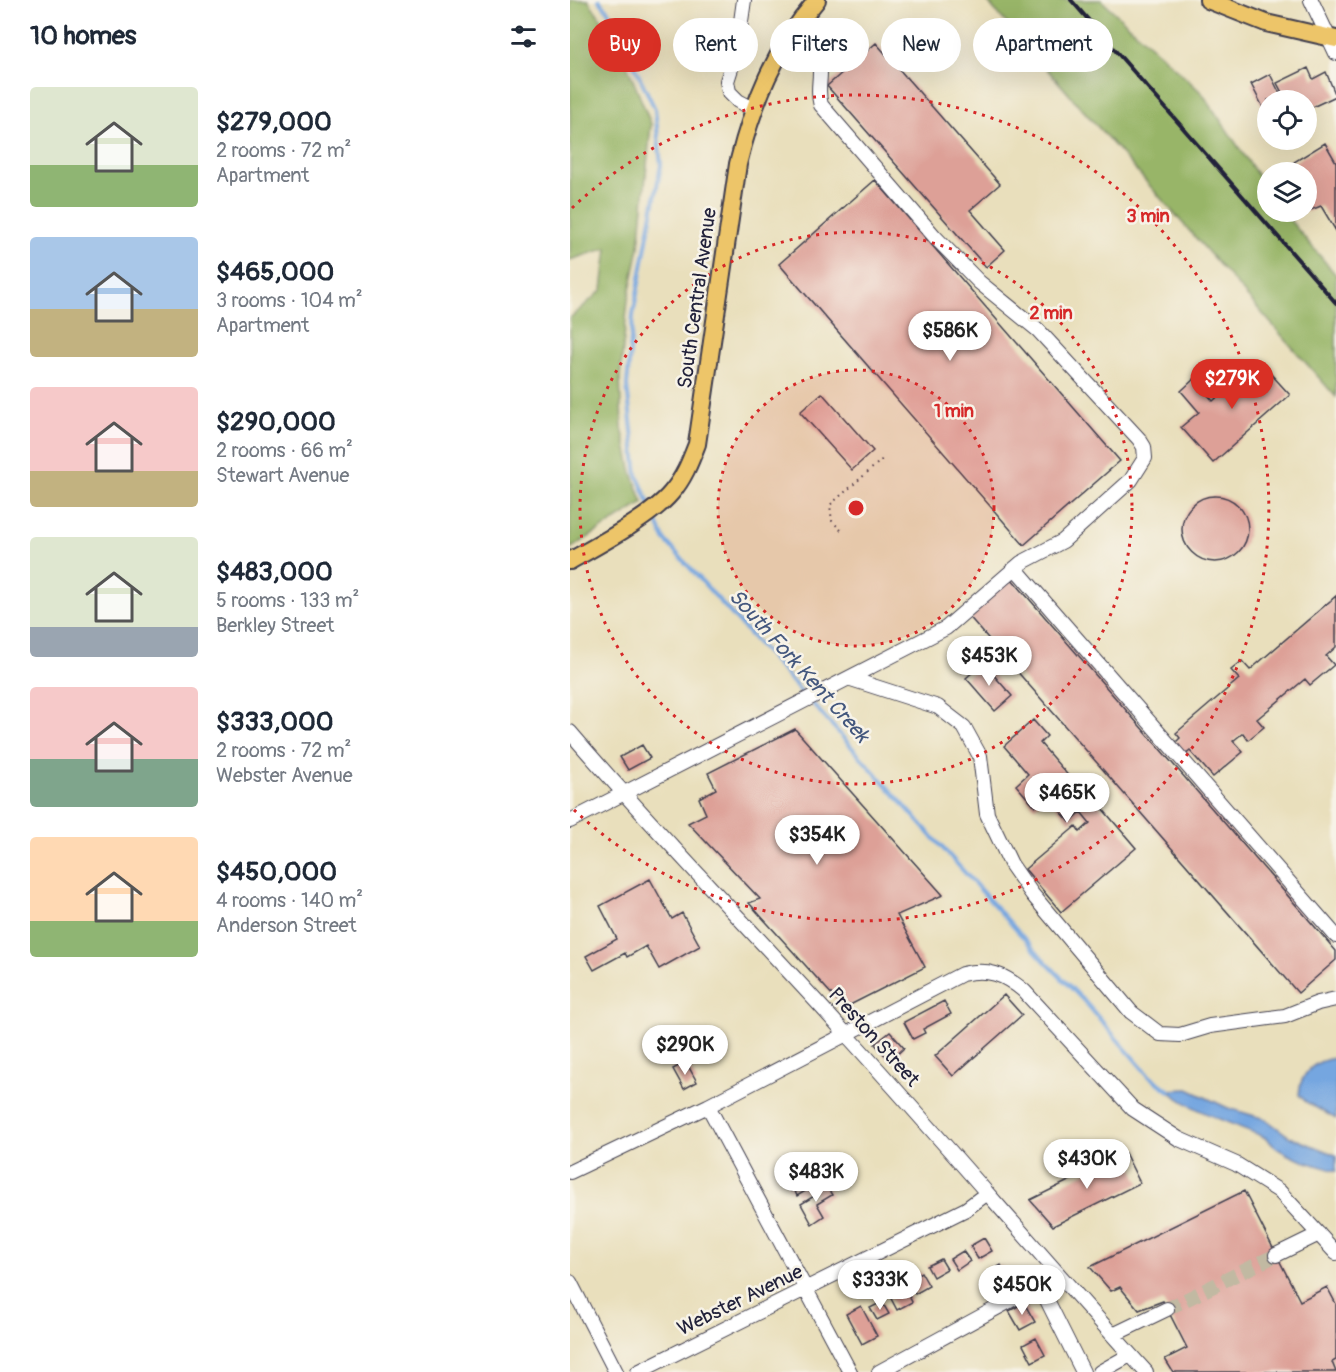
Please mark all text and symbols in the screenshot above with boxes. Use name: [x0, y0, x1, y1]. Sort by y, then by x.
chip: Buy: [588, 18, 661, 72]
chip: Rent: [673, 18, 758, 72]
chip: Filters: [770, 18, 869, 72]
chip: New: [881, 18, 961, 72]
chip: Apartment: [973, 18, 1113, 72]
text: 10 homes: [30, 20, 136, 52]
icon: filters: [507, 20, 540, 53]
map controls: [1257, 90, 1317, 222]
button: locate: [1257, 90, 1317, 150]
text: $279,000: [216, 106, 332, 138]
icon: home: [78, 111, 150, 183]
text: 2 rooms · 72 m²: [216, 138, 351, 163]
button: layers: [1257, 162, 1317, 222]
text: Apartment: [216, 163, 309, 188]
text: 3 min: [1126, 205, 1170, 228]
street label: South Central Avenue: [672, 206, 722, 390]
text: $465,000: [216, 256, 334, 288]
icon: home: [78, 261, 150, 333]
text: 3 rooms · 104 m²: [216, 288, 363, 313]
text: 2 min: [1029, 302, 1073, 325]
pin: $586K: [908, 311, 992, 362]
text: Apartment: [216, 313, 309, 338]
text: $586K: [922, 318, 978, 343]
pin: $279K: [1190, 359, 1274, 410]
text: $279K: [1205, 366, 1259, 391]
text: 1 min: [934, 400, 974, 423]
text: $290,000: [216, 406, 336, 438]
icon: home: [78, 411, 150, 483]
text: 2 rooms · 66 m²: [216, 438, 353, 463]
text: Stewart Avenue: [216, 463, 349, 488]
centre of rings: [846, 498, 866, 518]
text: $483,000: [216, 556, 333, 588]
icon: home: [78, 561, 150, 633]
water label: South Fork Kent Creek: [723, 584, 877, 750]
text: 5 rooms · 133 m²: [216, 588, 359, 613]
text: Berkley Street: [216, 613, 334, 638]
pin: $453K: [947, 636, 1031, 687]
text: $453K: [961, 643, 1017, 668]
text: $333,000: [216, 706, 334, 738]
icon: home: [78, 711, 150, 783]
text: 2 rooms · 72 m²: [216, 738, 351, 763]
text: Webster Avenue: [216, 763, 353, 788]
pin: $465K: [1025, 773, 1109, 824]
text: $465K: [1039, 780, 1095, 805]
pin: $354K: [775, 815, 859, 866]
text: $354K: [789, 822, 845, 847]
text: $450,000: [216, 856, 337, 888]
icon: home: [78, 861, 150, 933]
text: 4 rooms · 140 m²: [216, 888, 363, 913]
text: Anderson Street: [216, 913, 357, 938]
street label: Preston Street: [823, 982, 926, 1092]
pin: $290K: [643, 1025, 727, 1076]
text: $290K: [656, 1032, 714, 1057]
pin: $430K: [1045, 1139, 1129, 1190]
text: $430K: [1057, 1146, 1117, 1171]
pin: $483K: [774, 1152, 858, 1203]
text: $483K: [788, 1159, 844, 1184]
street label: Webster Avenue: [673, 1259, 807, 1341]
pin: $333K: [838, 1260, 922, 1311]
pin: $450K: [980, 1265, 1064, 1316]
text: $333K: [852, 1267, 908, 1292]
text: $450K: [993, 1272, 1052, 1297]

